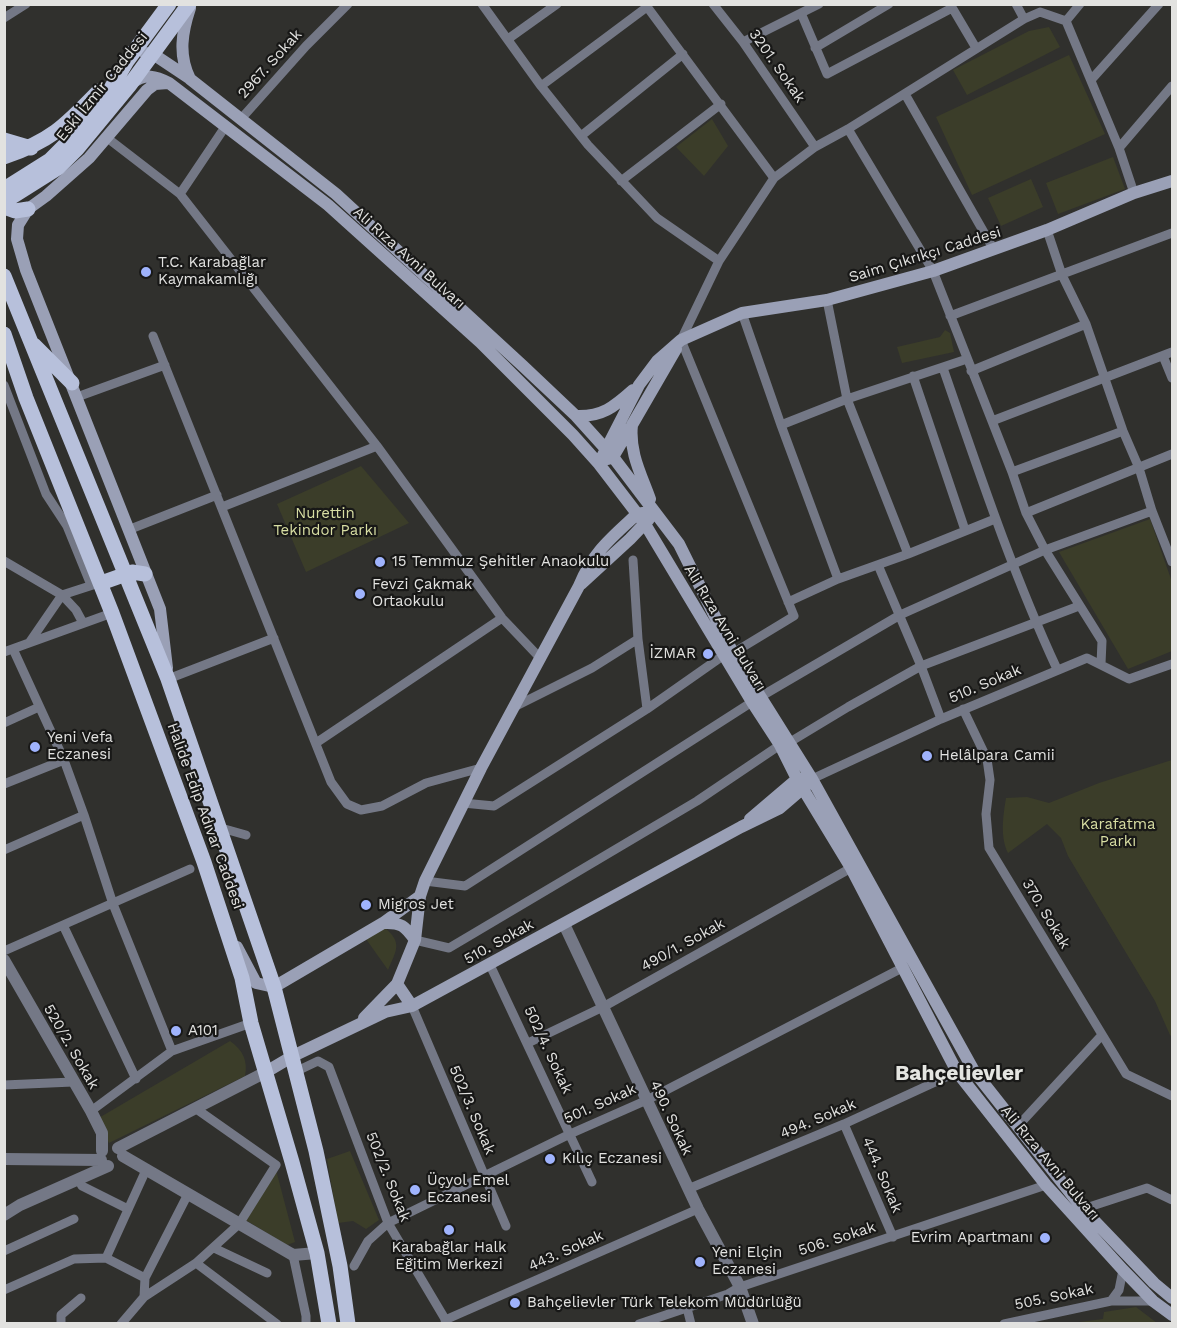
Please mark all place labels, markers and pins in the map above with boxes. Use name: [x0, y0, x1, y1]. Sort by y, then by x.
place label: T.C. Karabağlar Kaymakamlığı: [158, 254, 266, 289]
marker: T.C. Karabağlar Kaymakamlığı: [139, 265, 153, 279]
place label: 15 Temmuz Şehitler Anaokulu: [392, 553, 609, 571]
marker: 15 Temmuz Şehitler Anaokulu: [373, 555, 387, 569]
place label: Fevzi Çakmak Ortaokulu: [372, 576, 472, 611]
marker: Fevzi Çakmak Ortaokulu: [353, 587, 367, 601]
place label: İZMAR: [649, 645, 696, 663]
marker: İZMAR: [701, 647, 715, 661]
place label: Yeni Vefa Eczanesi: [47, 729, 113, 764]
marker: Yeni Vefa Eczanesi: [28, 740, 42, 754]
place label: Helâlpara Camii: [939, 747, 1055, 765]
marker: Helâlpara Camii: [920, 749, 934, 763]
place label: Migros Jet: [378, 896, 454, 914]
marker: Migros Jet: [359, 898, 373, 912]
place label: A101: [188, 1022, 218, 1040]
marker: A101: [169, 1024, 183, 1038]
place label: Kılıç Eczanesi: [562, 1150, 662, 1168]
marker: Kılıç Eczanesi: [543, 1152, 557, 1166]
place label: Üçyol Emel Eczanesi: [427, 1172, 509, 1207]
marker: Üçyol Emel Eczanesi: [408, 1183, 422, 1197]
marker: Karabağlar Halk Eğitim Merkezi: [442, 1223, 456, 1237]
place label: Evrim Apartmanı: [911, 1229, 1033, 1247]
marker: Evrim Apartmanı: [1038, 1231, 1052, 1245]
place label: Karabağlar Halk Eğitim Merkezi: [391, 1239, 507, 1274]
place label: Yeni Elçin Eczanesi: [712, 1244, 782, 1279]
marker: Yeni Elçin Eczanesi: [693, 1255, 707, 1269]
place label: Bahçelievler Türk Telekom Müdürlüğü: [527, 1294, 802, 1312]
marker: Bahçelievler Türk Telekom Müdürlüğü: [508, 1296, 522, 1310]

